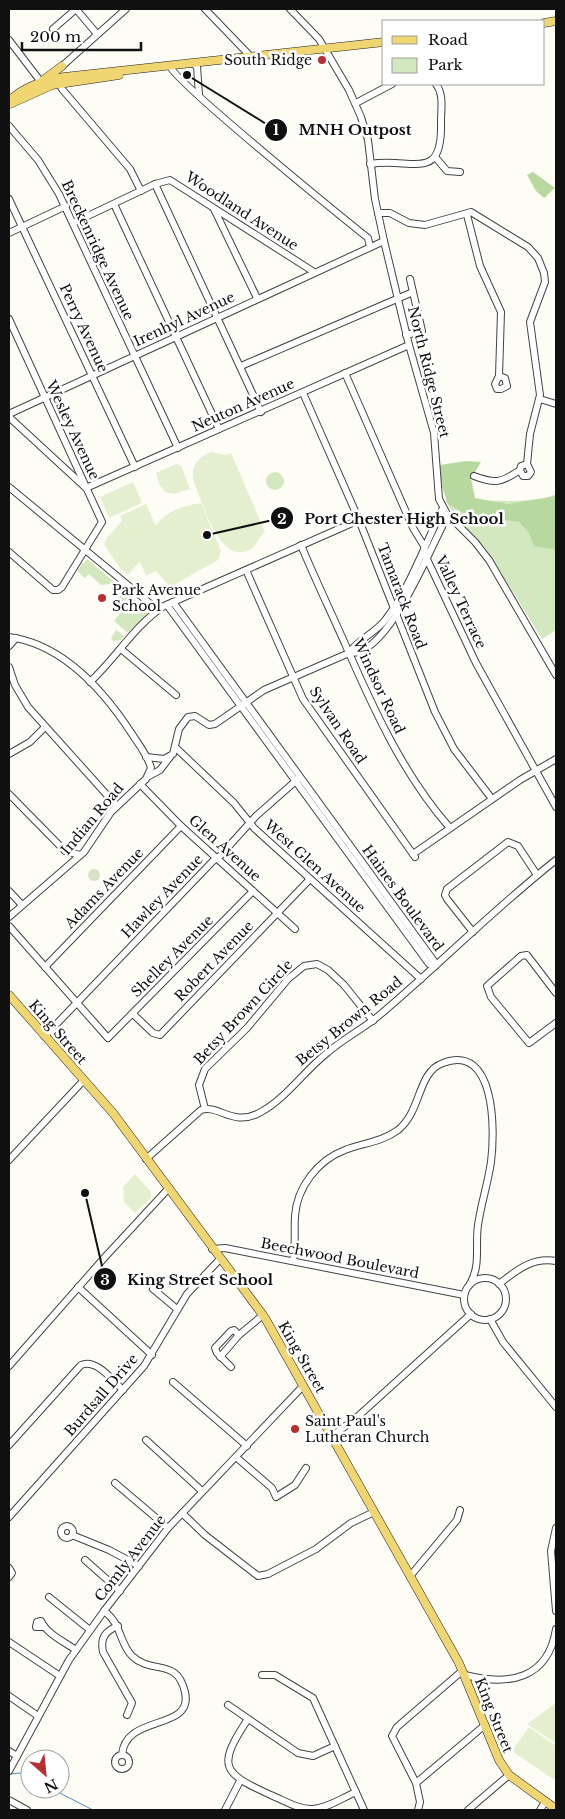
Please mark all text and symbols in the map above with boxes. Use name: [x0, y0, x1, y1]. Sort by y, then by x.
scale bar: [22, 20, 141, 52]
legend: [382, 20, 545, 85]
text: 200 m: [30, 27, 81, 46]
text: Road: [428, 30, 468, 49]
place label: South Ridge: [224, 51, 312, 69]
marker: South Ridge: [316, 54, 328, 66]
text: Park: [428, 55, 464, 74]
callout: MNH Outpost: [264, 115, 422, 145]
text: 1: [273, 120, 280, 139]
text: MNH Outpost: [298, 120, 412, 139]
street label: Woodland Avenue: [181, 167, 302, 254]
street label: Breckenridge Avenue: [58, 177, 138, 323]
street label: Perry Avenue: [56, 281, 112, 375]
street label: Irenhyl Avenue: [131, 288, 237, 350]
street label: North Ridge Street: [404, 304, 454, 440]
street label: Neuton Avenue: [189, 374, 297, 436]
street label: Wesley Avenue: [42, 377, 104, 482]
callout: Port Chester High School: [269, 503, 514, 533]
text: 2: [277, 509, 287, 528]
text: Port Chester High School: [304, 509, 505, 528]
street label: Tamarack Road: [374, 541, 431, 652]
street label: Valley Terrace: [431, 552, 490, 652]
place label: Park Avenue School: [112, 581, 201, 615]
marker: Park Avenue School: [96, 592, 108, 604]
street label: Windsor Road: [349, 634, 409, 737]
street label: Sylvan Road: [306, 683, 371, 767]
street label: Indian Road: [57, 779, 128, 859]
street label: Glen Avenue: [185, 811, 265, 885]
street label: West Glen Avenue: [260, 815, 369, 916]
street label: Haines Boulevard: [358, 841, 448, 955]
street label: Adams Avenue: [60, 844, 147, 933]
street label: Hawley Avenue: [117, 850, 207, 942]
street label: Shelley Avenue: [127, 911, 217, 1001]
street label: Robert Avenue: [171, 917, 257, 1005]
street label: Betsy Brown Circle: [190, 956, 296, 1068]
street label: Betsy Brown Road: [292, 972, 406, 1069]
street label: King Street: [25, 996, 91, 1069]
street label: Beechwood Boulevard: [259, 1234, 421, 1282]
callout: King Street School: [92, 1264, 283, 1294]
text: 3: [100, 1270, 110, 1289]
text: King Street School: [127, 1270, 274, 1289]
street label: King Street: [274, 1318, 330, 1397]
street label: Burdsall Drive: [60, 1350, 142, 1440]
place label: Saint Paul's Lutheran Church: [305, 1412, 430, 1446]
marker: Saint Paul's Lutheran Church: [289, 1423, 301, 1435]
street label: Comly Avenue: [91, 1511, 169, 1605]
street label: King Street: [471, 1675, 518, 1756]
north arrow: [20, 1749, 70, 1799]
text: N: [41, 1775, 61, 1797]

